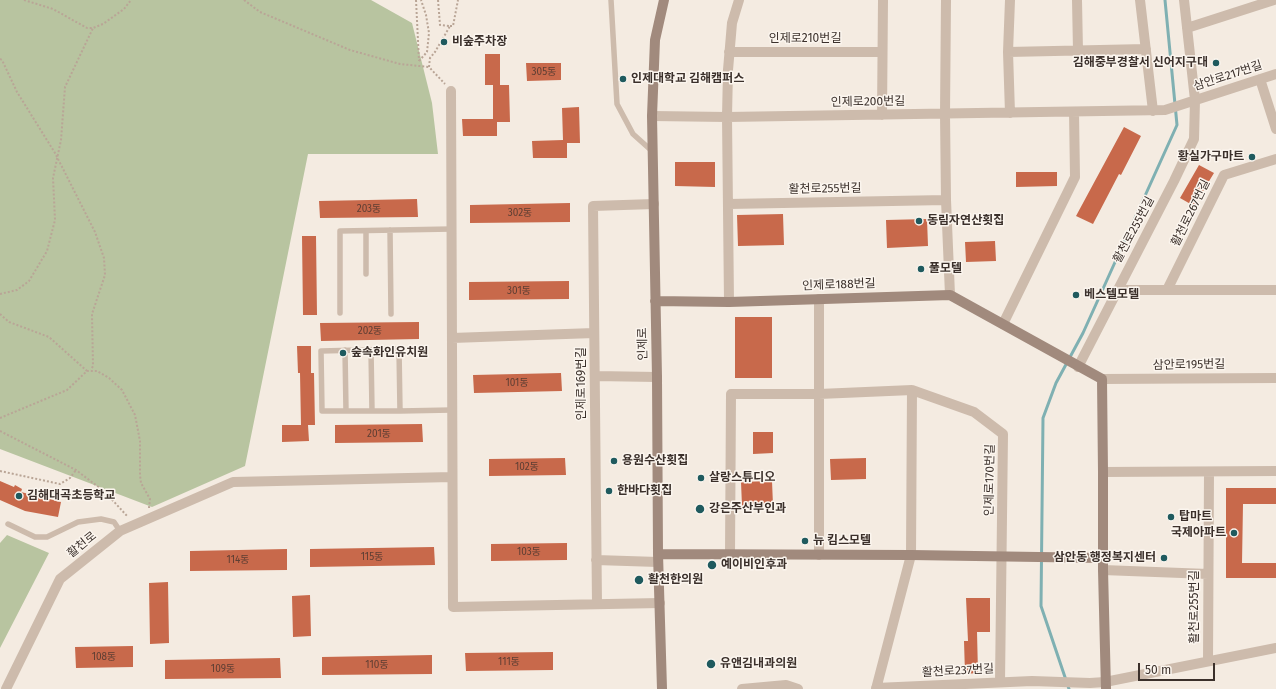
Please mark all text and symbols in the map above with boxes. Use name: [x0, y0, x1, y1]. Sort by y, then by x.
street label: 인제로210번길: [769, 32, 841, 46]
place label: 비숲주차장: [452, 35, 507, 49]
marker: 비숲주차장: [439, 37, 449, 47]
place label: 김해중부경찰서 신어지구대: [1073, 56, 1208, 70]
street label: 삼안로217번길: [1192, 58, 1264, 94]
marker: 김해중부경찰서 신어지구대: [1211, 58, 1221, 68]
house number: 305동: [532, 66, 556, 78]
place label: 인제대학교 김해캠퍼스: [631, 72, 744, 86]
marker: 인제대학교 김해캠퍼스: [618, 74, 628, 84]
street label: 인제로200번길: [831, 94, 905, 110]
place label: 황실가구마트: [1178, 150, 1244, 164]
marker: 황실가구마트: [1247, 152, 1257, 162]
street label: 활천로267번길: [1169, 177, 1213, 249]
street label: 활천로255번길: [788, 181, 862, 197]
street label: 활천로255번길: [1110, 194, 1158, 266]
house number: 203동: [357, 203, 381, 215]
house number: 302동: [508, 207, 532, 219]
place label: 동림자연산횟집: [927, 214, 1004, 228]
marker: 동림자연산횟집: [914, 216, 924, 226]
place label: 풀모텔: [929, 262, 962, 276]
marker: 풀모텔: [916, 264, 926, 274]
street label: 인제로188번길: [802, 277, 876, 293]
house number: 301동: [507, 285, 531, 297]
place label: 베스텔모텔: [1084, 288, 1139, 302]
marker: 베스텔모텔: [1071, 290, 1081, 300]
house number: 202동: [358, 325, 382, 337]
street label: 인제로: [636, 327, 650, 361]
place label: 숲속화인유치원: [351, 346, 428, 360]
marker: 숲속화인유치원: [338, 348, 348, 358]
street label: 인제로169번길: [575, 348, 589, 420]
street label: 삼안로195번길: [1153, 357, 1225, 373]
house number: 101동: [505, 377, 529, 389]
house number: 201동: [367, 428, 391, 440]
street label: 인제로170번길: [982, 444, 998, 516]
place label: 용원수산횟집: [622, 454, 688, 468]
marker: 용원수산횟집: [609, 456, 619, 466]
house number: 102동: [515, 461, 539, 473]
place label: 살랑스튜디오: [709, 471, 775, 485]
marker: 살랑스튜디오: [696, 473, 706, 483]
place label: 한바다횟집: [617, 484, 672, 498]
marker: 한바다횟집: [604, 486, 614, 496]
place label: 김해대곡초등학교: [27, 489, 115, 503]
marker: 김해대곡초등학교: [14, 491, 24, 501]
place label: 강은주산부인과: [709, 502, 786, 516]
marker: 강은주산부인과: [694, 503, 706, 515]
place label: 탑마트: [1179, 510, 1212, 524]
marker: 탑마트: [1166, 512, 1176, 522]
place label: 국제아파트: [1171, 526, 1226, 540]
marker: 국제아파트: [1229, 528, 1239, 538]
street label: 활천로: [65, 529, 99, 561]
place label: 뉴 킴스모텔: [813, 534, 871, 548]
marker: 뉴 킴스모텔: [800, 536, 810, 546]
house number: 103동: [517, 546, 541, 558]
house number: 115동: [361, 551, 383, 563]
place label: 삼안동 행정복지센터: [1054, 551, 1156, 565]
marker: 삼안동 행정복지센터: [1159, 553, 1169, 563]
house number: 114동: [226, 554, 250, 566]
place label: 예이비인후과: [721, 558, 787, 572]
marker: 예이비인후과: [706, 559, 718, 571]
street label: 활천로255번길: [1188, 570, 1202, 644]
place label: 활천한의원: [648, 573, 703, 587]
marker: 활천한의원: [633, 574, 645, 586]
house number: 108동: [92, 651, 116, 663]
scale bar: [1140, 655, 1217, 681]
house number: 111동: [498, 656, 520, 668]
place label: 유앤김내과의원: [720, 657, 797, 671]
marker: 유앤김내과의원: [705, 658, 717, 670]
house number: 110동: [365, 659, 389, 671]
street label: 활천로237번길: [922, 662, 994, 680]
house number: 109동: [211, 663, 235, 675]
text: 50 m: [1145, 663, 1171, 677]

